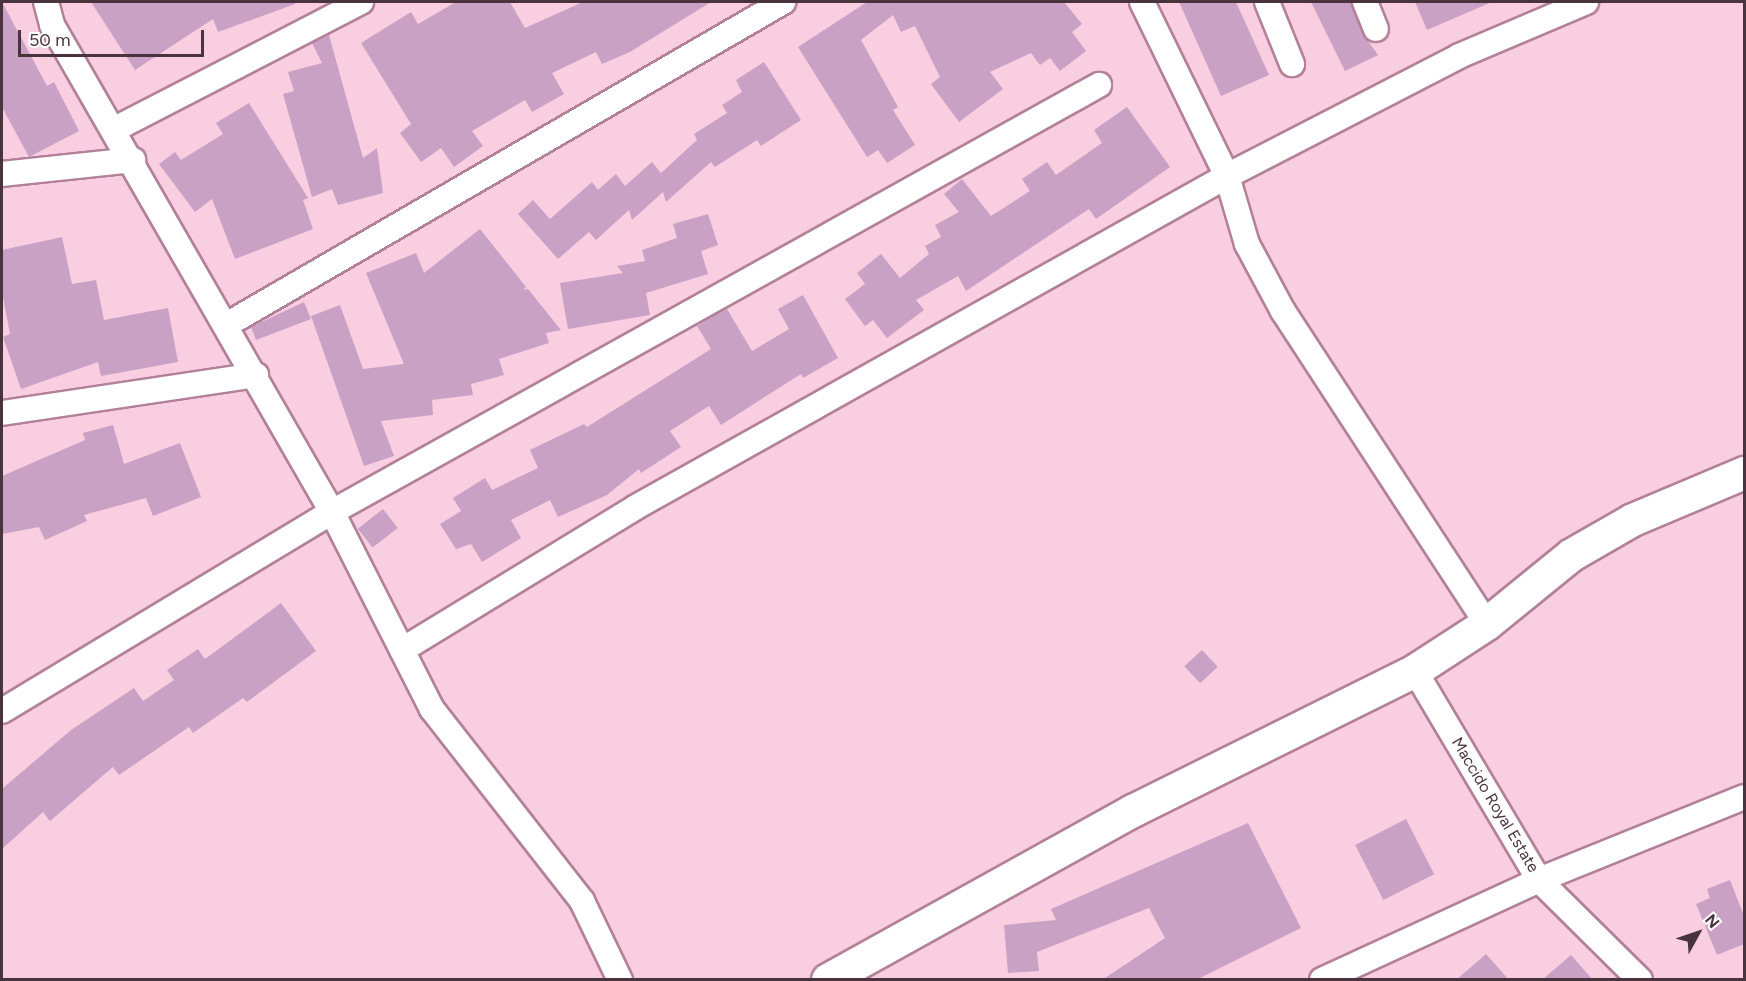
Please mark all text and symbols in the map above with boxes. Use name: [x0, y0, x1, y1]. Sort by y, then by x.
scale bar: [21, 18, 207, 56]
text: 50 m: [29, 29, 71, 51]
street label: Maccido Royal Estate: [1447, 734, 1543, 876]
north arrow: [1668, 903, 1728, 963]
text: N: [1701, 910, 1723, 932]

